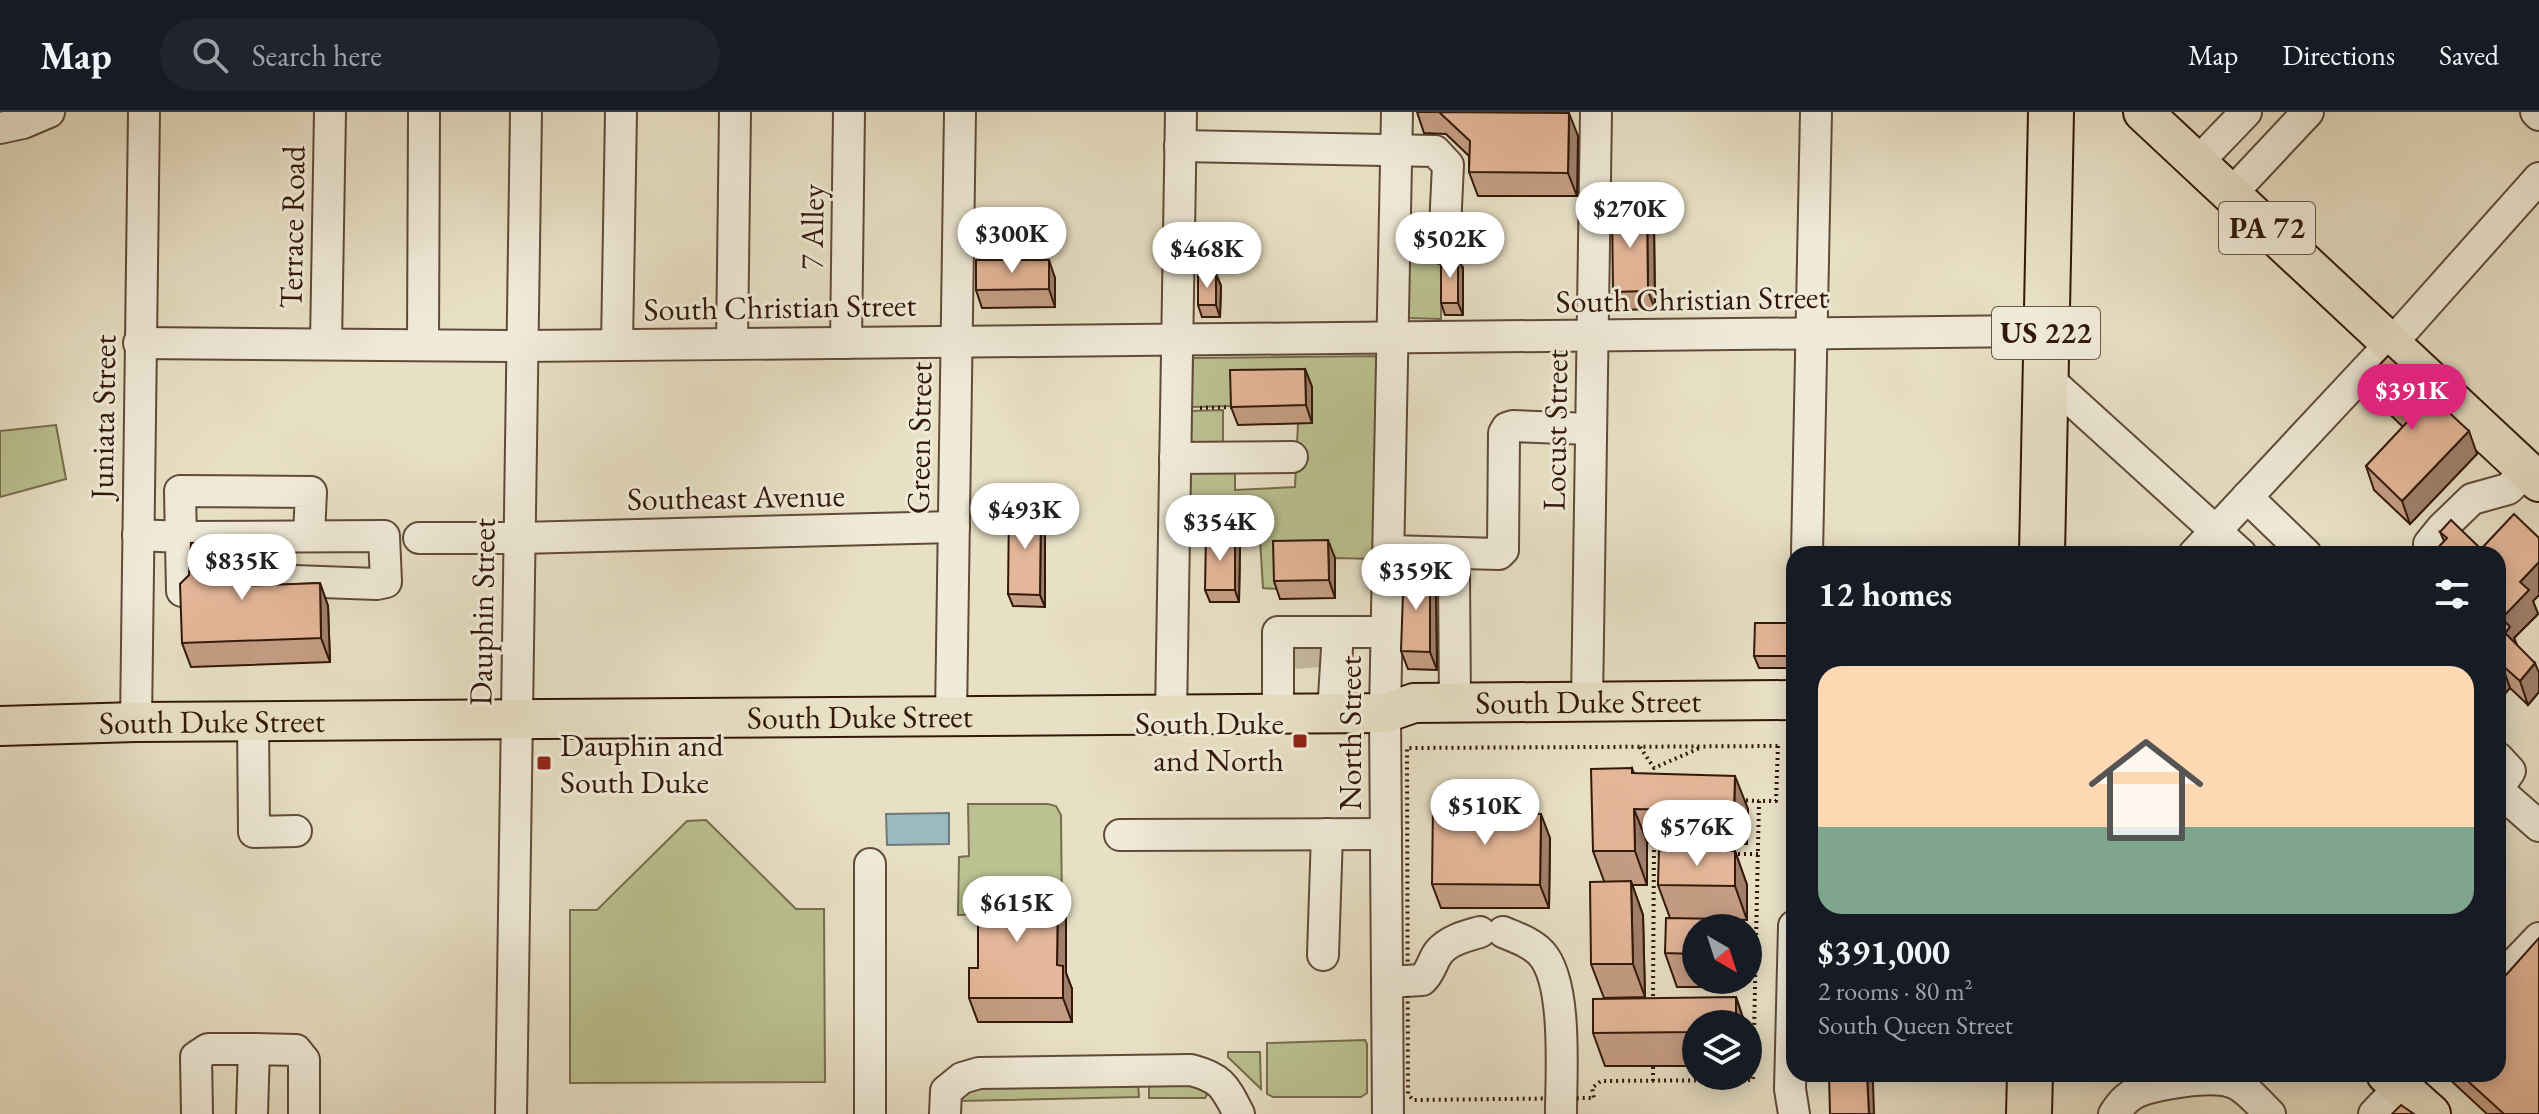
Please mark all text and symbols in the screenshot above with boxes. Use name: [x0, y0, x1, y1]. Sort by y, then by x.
search box: [160, 19, 720, 91]
text: Map: [40, 31, 112, 80]
icon: search: [188, 33, 232, 77]
text: Search here: [252, 36, 382, 75]
text: Map: [2188, 37, 2238, 73]
text: Directions: [2282, 37, 2395, 73]
text: Saved: [2439, 37, 2499, 73]
street label: Terrace Road: [270, 144, 314, 309]
pin: $270K: [1574, 182, 1686, 250]
street label: 7 Alley: [790, 183, 834, 270]
text: $270K: [1593, 191, 1667, 225]
road number: PA 72: [2219, 202, 2315, 254]
pin: $300K: [956, 207, 1068, 275]
pin: $502K: [1394, 212, 1506, 280]
text: $300K: [975, 216, 1049, 250]
text: $502K: [1413, 221, 1487, 255]
pin: $468K: [1151, 222, 1263, 290]
text: $468K: [1170, 231, 1244, 265]
street label: South Christian Street: [1555, 276, 1829, 322]
street label: South Christian Street: [643, 284, 917, 330]
road number: US 222: [1992, 307, 2100, 359]
street label: Juniata Street: [81, 334, 125, 503]
street label: Locust Street: [1533, 349, 1577, 511]
street label: Green Street: [897, 362, 941, 514]
pin: $391K: [2356, 364, 2468, 432]
text: $391K: [2375, 373, 2449, 407]
street label: Southeast Avenue: [627, 474, 845, 520]
pin: $493K: [969, 483, 1081, 551]
text: $493K: [988, 492, 1062, 526]
pin: $354K: [1164, 495, 1276, 563]
text: $354K: [1183, 504, 1257, 538]
street label: Dauphin Street: [459, 518, 505, 706]
pin: $835K: [186, 534, 298, 602]
text: $835K: [205, 543, 279, 577]
pin: $359K: [1360, 544, 1472, 612]
text: $359K: [1379, 553, 1453, 587]
text: 12 homes: [1818, 572, 1952, 616]
icon: filters: [2430, 572, 2474, 616]
street label: North Street: [1329, 655, 1371, 811]
street label: South Duke Street: [1475, 680, 1701, 724]
street label: South Duke Street: [747, 695, 973, 739]
street label: South Duke Street: [98, 700, 325, 744]
place label: South Duke and North: [1135, 702, 1284, 781]
icon: home: [2074, 718, 2218, 862]
place label: Dauphin and South Duke: [560, 724, 724, 803]
marker: South Duke and North: [1291, 732, 1309, 750]
marker: Dauphin and South Duke: [535, 754, 553, 772]
pin: $510K: [1429, 779, 1541, 847]
text: $510K: [1448, 788, 1522, 822]
pin: $576K: [1641, 800, 1753, 868]
text: $576K: [1660, 809, 1734, 843]
pin: $615K: [961, 876, 1073, 944]
text: $615K: [980, 885, 1054, 919]
north arrow: [1682, 914, 1762, 994]
map controls: [1682, 914, 1762, 1090]
text: $391,000: [1818, 930, 1950, 974]
text: 2 rooms · 80 m²: [1818, 974, 1973, 1008]
text: South Queen Street: [1818, 1008, 2013, 1042]
button: layers: [1682, 1010, 1762, 1090]

